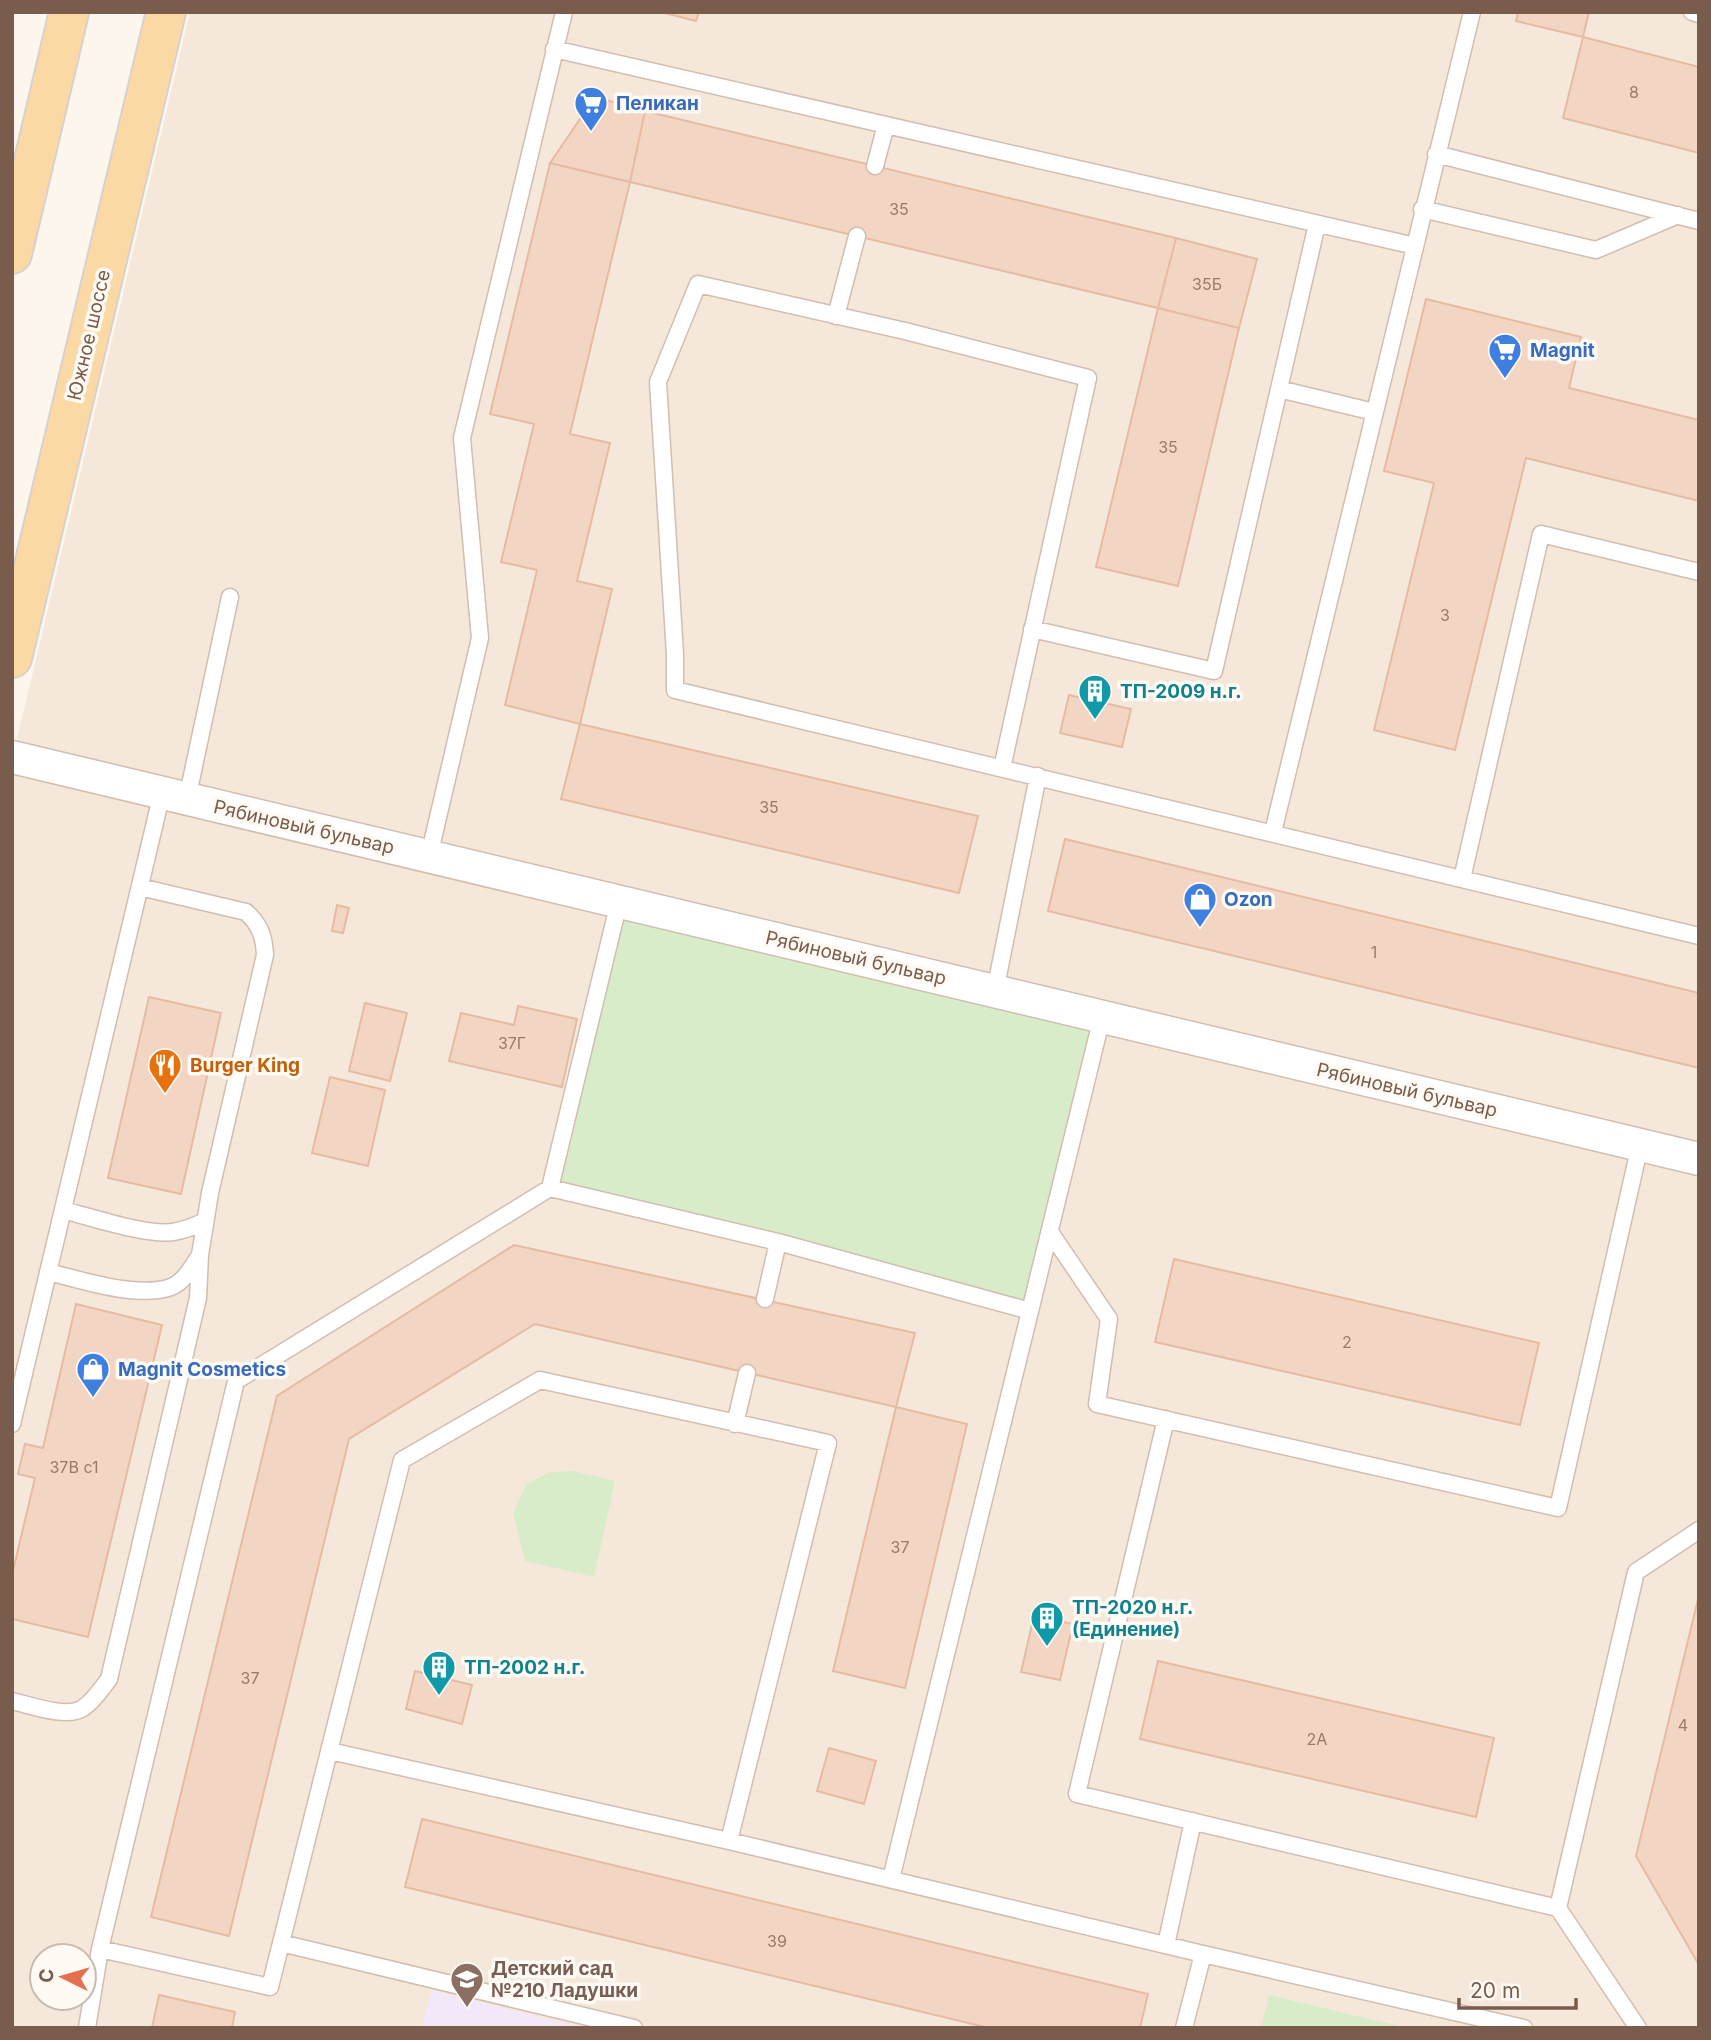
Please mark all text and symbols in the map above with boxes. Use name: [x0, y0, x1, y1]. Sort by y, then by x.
house number: 8: [1629, 82, 1639, 102]
supermarket icon: Пеликан: [572, 84, 610, 133]
place label: Пеликан: [616, 92, 699, 115]
house number: 35: [889, 199, 909, 219]
street label: Южное шоссе: [63, 267, 115, 403]
house number: 35Б: [1192, 274, 1222, 294]
supermarket icon: Magnit: [1486, 331, 1524, 380]
place label: Magnit: [1530, 339, 1595, 362]
house number: 35: [1158, 437, 1178, 457]
house number: 3: [1440, 605, 1450, 625]
building icon: ТП-2009 н.г.: [1076, 672, 1114, 721]
place label: ТП-2009 н.г.: [1120, 680, 1242, 703]
street label: Рябиновый бульвар: [211, 795, 397, 859]
house number: 35: [759, 797, 779, 817]
shop icon: Ozon: [1181, 880, 1219, 929]
place label: Ozon: [1224, 888, 1273, 911]
street label: Рябиновый бульвар: [763, 926, 949, 990]
house number: 1: [1371, 942, 1377, 962]
house number: 37Г: [498, 1033, 526, 1053]
restaurant icon: Burger King: [146, 1046, 184, 1095]
place label: Burger King: [190, 1054, 300, 1077]
street label: Рябиновый бульвар: [1314, 1058, 1500, 1122]
house number: 2: [1342, 1332, 1352, 1352]
shop icon: Magnit Cosmetics: [74, 1350, 112, 1399]
place label: Magnit Cosmetics: [118, 1358, 286, 1381]
house number: 37В с1: [49, 1457, 99, 1477]
house number: 37: [891, 1537, 909, 1557]
place label: ТП-2020 н.г. (Единение): [1072, 1596, 1193, 1641]
building icon: ТП-2020 н.г. (Единение): [1028, 1599, 1066, 1648]
building icon: ТП-2002 н.г.: [420, 1648, 458, 1697]
place label: ТП-2002 н.г.: [464, 1656, 585, 1679]
house number: 37: [241, 1668, 259, 1688]
house number: 4: [1678, 1715, 1688, 1735]
house number: 2А: [1307, 1729, 1327, 1749]
house number: 39: [767, 1931, 787, 1951]
north arrow: [28, 1942, 98, 2012]
place label: Детский сад №210 Ладушки: [491, 1957, 638, 2002]
school or university icon: Детский сад №210 Ладушки: [448, 1960, 486, 2009]
scale bar: [1459, 1966, 1576, 2010]
text: С: [34, 1968, 59, 1984]
text: 20 m: [1470, 1978, 1520, 2003]

